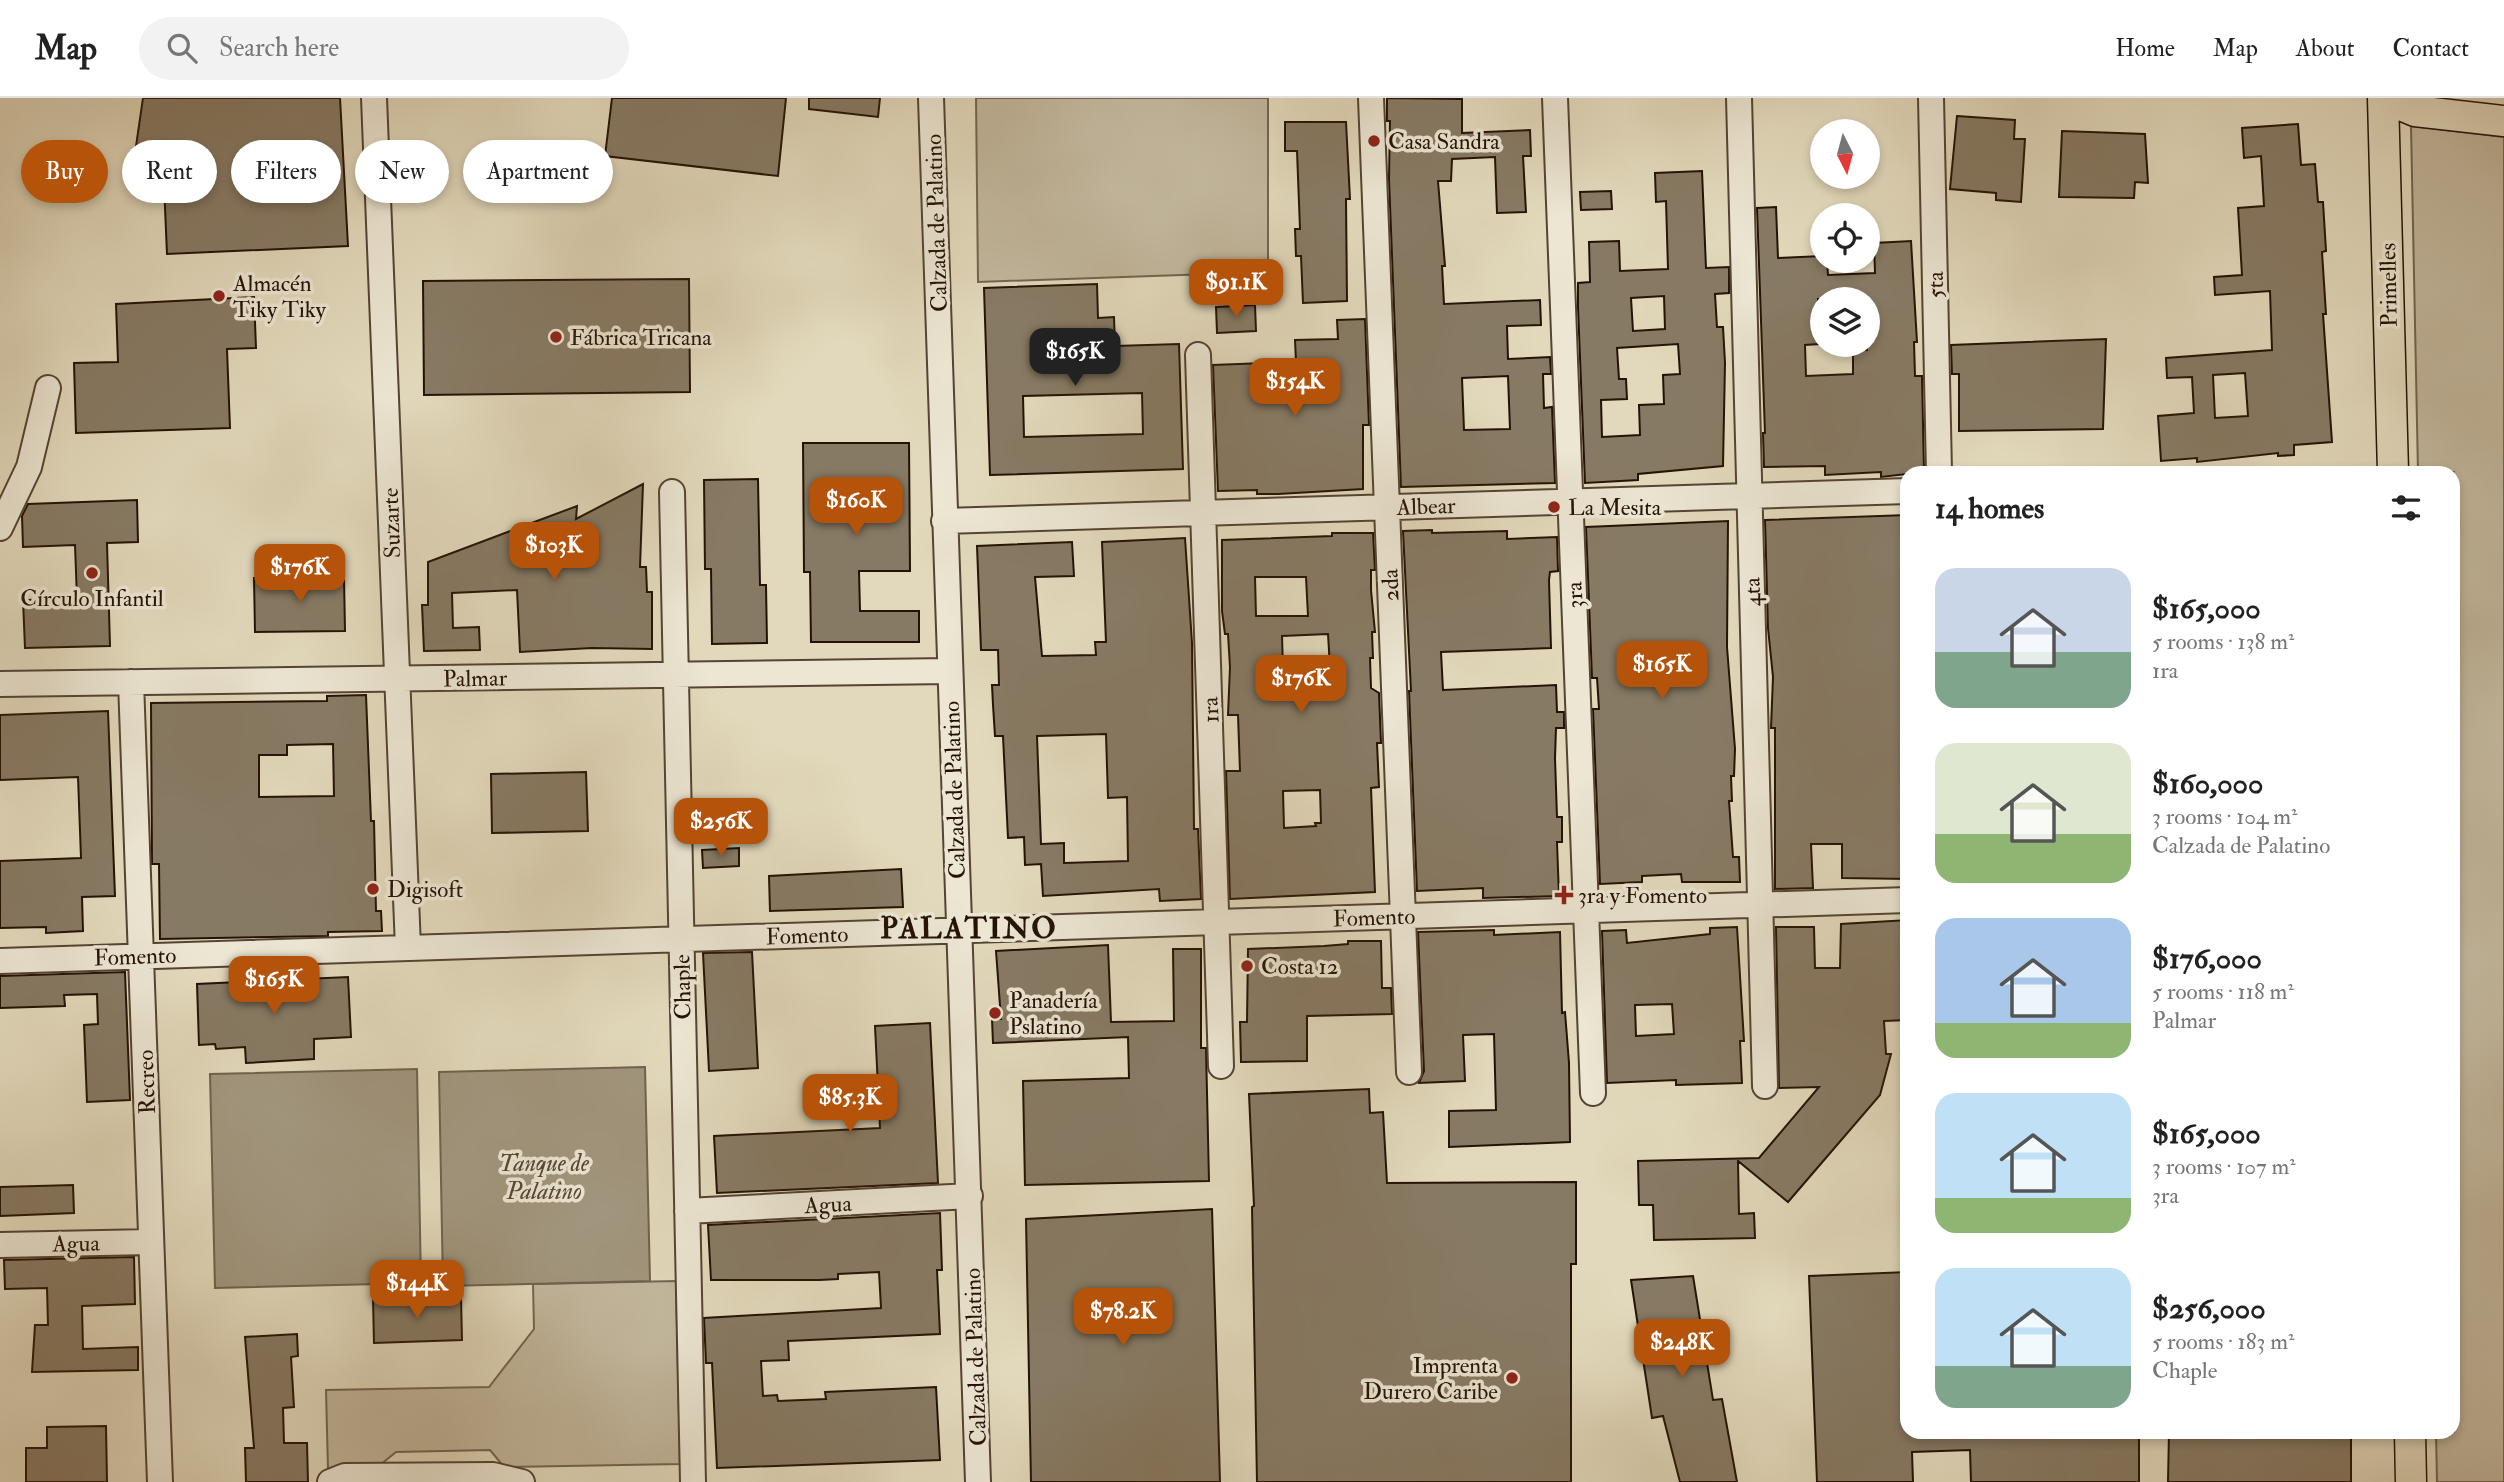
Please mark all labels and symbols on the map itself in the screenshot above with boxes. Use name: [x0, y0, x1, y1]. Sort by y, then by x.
north arrow: [1810, 119, 1880, 189]
place label: Casa Sandra: [1388, 127, 1500, 156]
street label: Calzada de Palatino: [919, 133, 954, 313]
marker: Casa Sandra: [1366, 133, 1382, 149]
street label: Primelles: [2373, 242, 2404, 328]
pin: $91.1K: [1179, 260, 1293, 319]
place label: Almacén Tiky Tiky: [232, 269, 327, 324]
street label: 5ta: [1921, 271, 1950, 299]
marker: Almacén Tiky Tiky: [211, 288, 227, 304]
place label: Fábrica Tricana: [570, 323, 712, 352]
pin: $165K: [1026, 328, 1124, 388]
marker: Fábrica Tricana: [548, 329, 564, 345]
pin: $154K: [1246, 358, 1344, 418]
pin: $160K: [807, 478, 905, 537]
street label: Suzarte: [376, 487, 407, 559]
street label: Albear: [1395, 491, 1457, 522]
place label: La Mesita: [1568, 493, 1662, 522]
marker: La Mesita: [1546, 499, 1562, 515]
pin: $103K: [505, 522, 603, 582]
pin: $176K: [251, 545, 349, 604]
marker: Círculo Infantil: [84, 565, 100, 581]
street label: 2da: [1375, 568, 1406, 602]
street label: 4ta: [1737, 576, 1768, 607]
street label: 3ra: [1560, 581, 1589, 609]
place label: Círculo Infantil: [20, 584, 164, 613]
pin: $165K: [1613, 642, 1711, 701]
pin: $176K: [1252, 656, 1350, 715]
street label: Palmar: [443, 663, 508, 694]
street label: 1ra: [1196, 696, 1225, 724]
street label: Calzada de Palatino: [937, 700, 972, 880]
pin: $256K: [672, 798, 770, 858]
place label: Digisoft: [387, 875, 463, 904]
marker: Digisoft: [365, 881, 381, 897]
place label: 3ra y Fomento: [1578, 881, 1707, 910]
marker: 3ra y Fomento: [1556, 887, 1572, 903]
street label: Fomento: [1332, 902, 1416, 933]
district label: PALATINO: [880, 910, 1058, 947]
street label: Fomento: [765, 920, 849, 951]
street label: Fomento: [93, 941, 177, 972]
place label: Costa 12: [1261, 952, 1338, 981]
street label: Chaple: [667, 954, 699, 1020]
pin: $165K: [225, 956, 323, 1016]
marker: Costa 12: [1239, 958, 1255, 974]
place label: Panadería Pslatino: [1009, 986, 1098, 1041]
marker: Panadería Pslatino: [987, 1005, 1003, 1021]
street label: Recreo: [131, 1049, 162, 1115]
pin: $85.3K: [793, 1074, 907, 1134]
water label: Tanque de Palatino: [499, 1148, 590, 1207]
street label: Agua: [803, 1189, 853, 1220]
street label: Agua: [51, 1229, 101, 1258]
pin: $144K: [368, 1260, 466, 1320]
street label: Calzada de Palatino: [958, 1267, 993, 1447]
pin: $78.2K: [1066, 1288, 1180, 1348]
pin: $248K: [1633, 1320, 1731, 1379]
place label: Imprenta Durero Caribe: [1363, 1351, 1499, 1406]
marker: Imprenta Durero Caribe: [1504, 1370, 1520, 1386]

